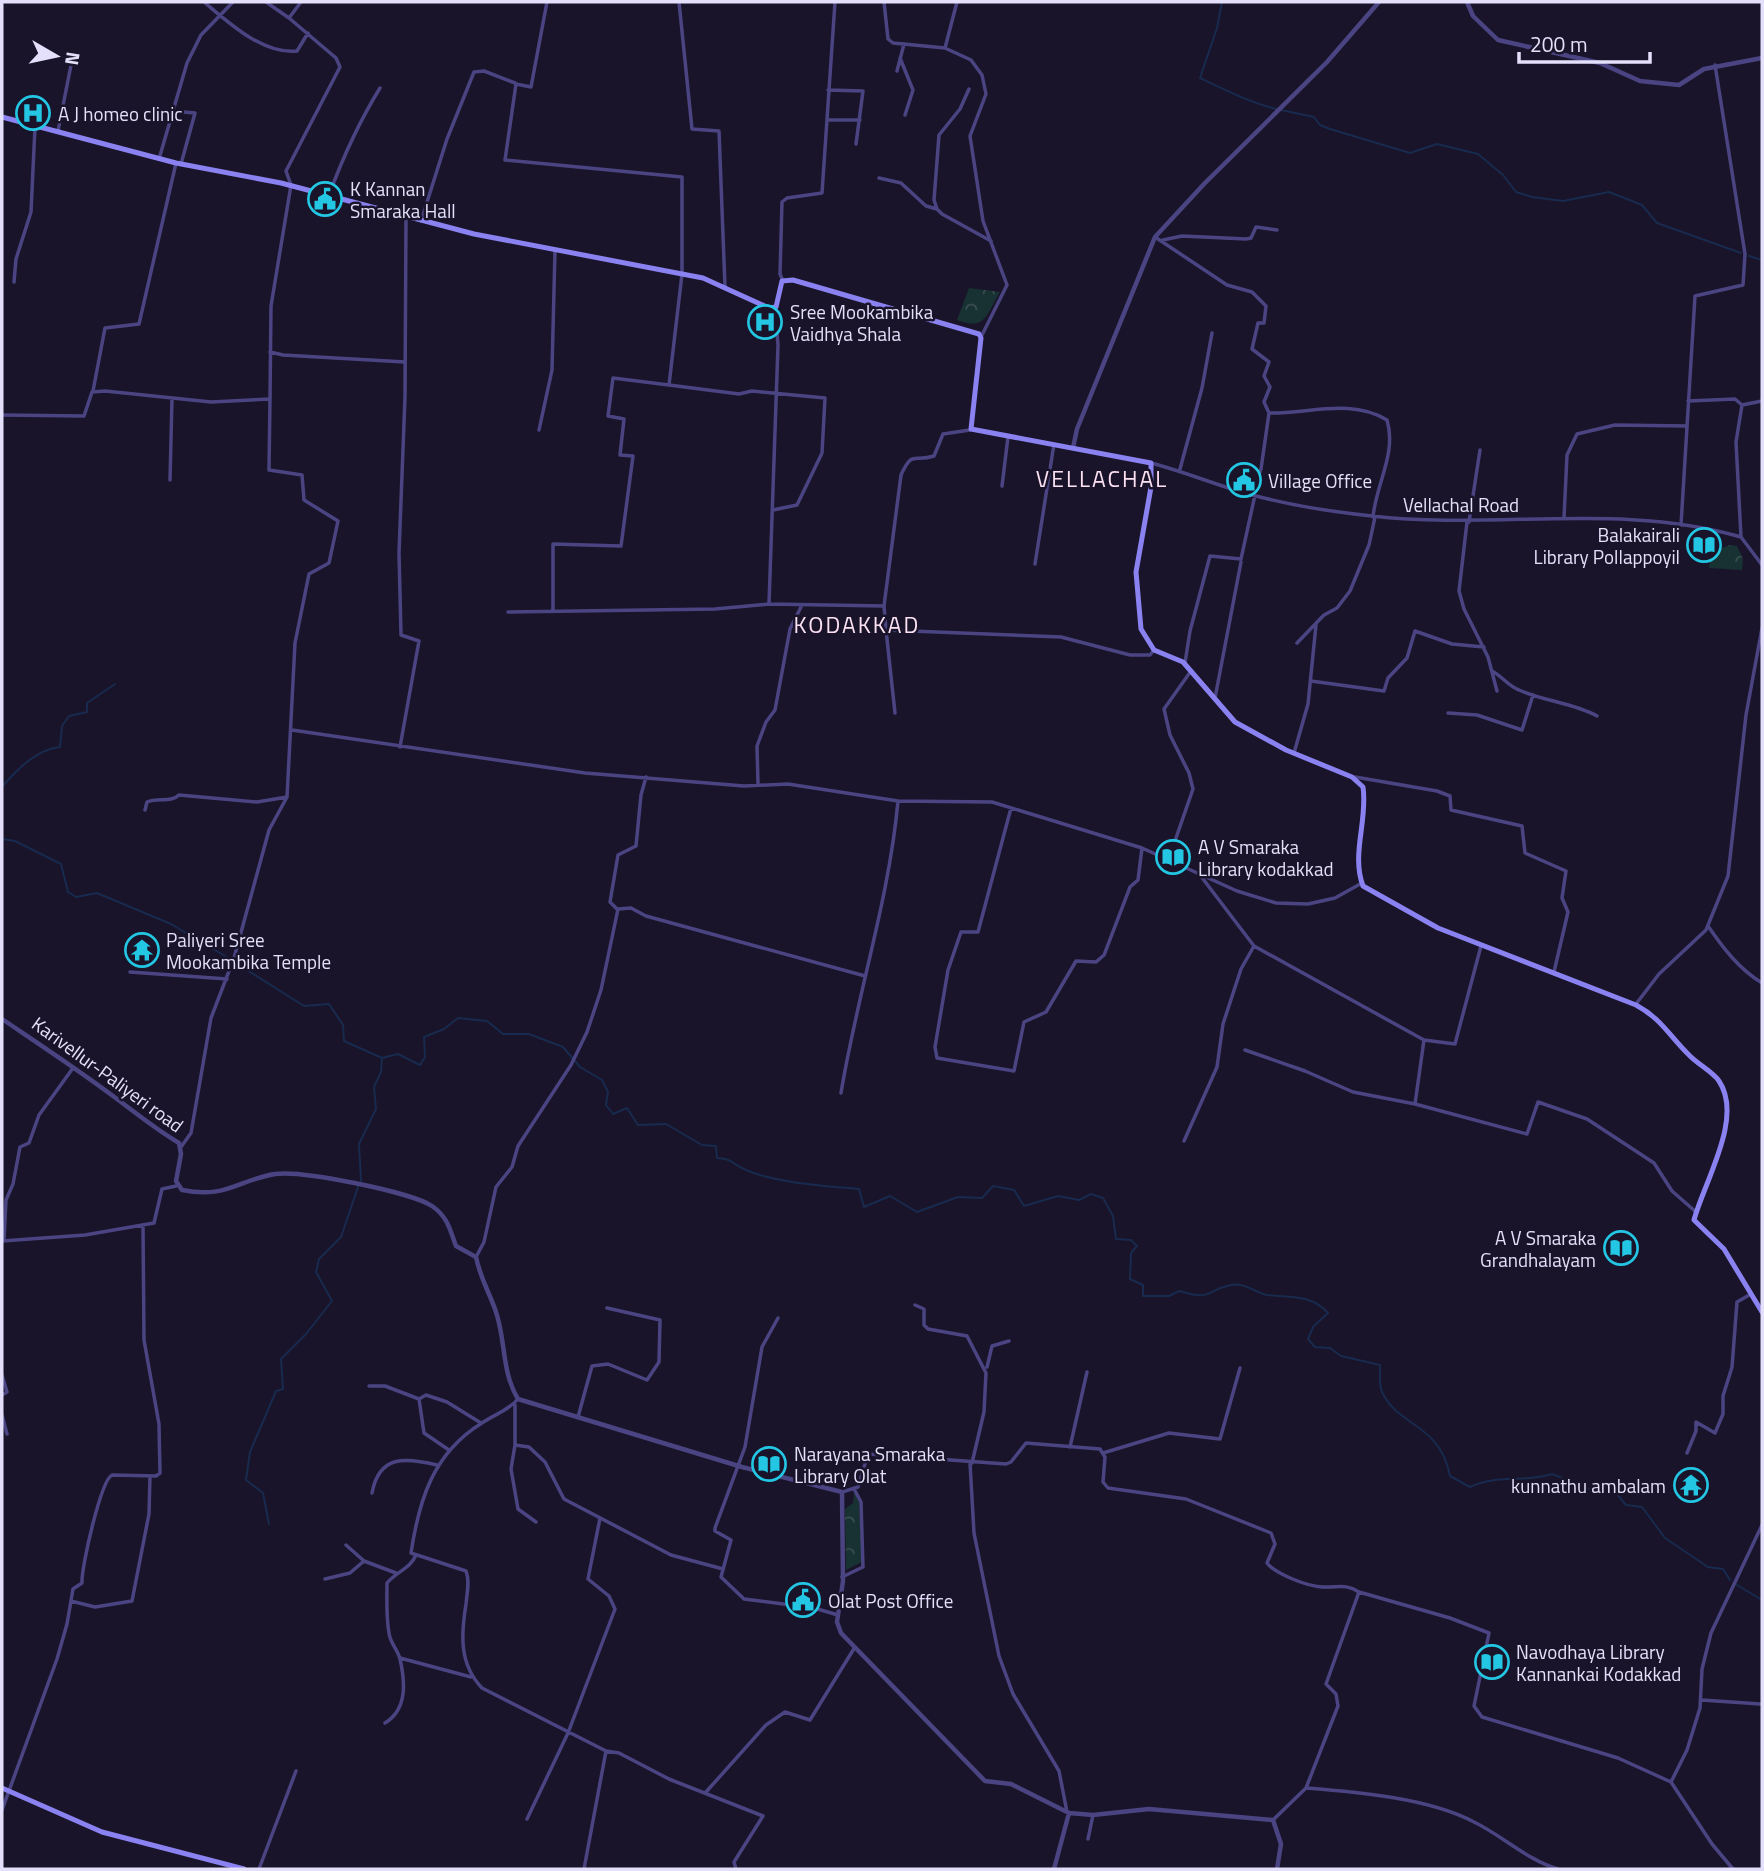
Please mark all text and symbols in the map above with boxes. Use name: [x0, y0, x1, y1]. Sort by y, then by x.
north arrow: [21, 21, 91, 91]
scale bar: [1519, 21, 1650, 65]
text: 200 m: [1530, 28, 1587, 60]
text: N: [58, 50, 89, 68]
hospital icon: A J homeo clinic: [14, 94, 52, 132]
place label: A J homeo clinic: [58, 99, 183, 128]
place label: K Kannan Smaraka Hall: [350, 174, 456, 225]
public building icon: K Kannan Smaraka Hall: [306, 180, 344, 218]
place label: Sree Mookambika Vaidhya Shala: [790, 297, 934, 348]
hospital icon: Sree Mookambika Vaidhya Shala: [746, 303, 784, 341]
district label: VELLACHAL: [1036, 461, 1168, 496]
public building icon: Village Office: [1225, 461, 1263, 499]
place label: Village Office: [1268, 466, 1372, 495]
street label: Vellachal Road: [1403, 490, 1519, 519]
place label: Balakairali Library Pollappoyil: [1534, 520, 1680, 571]
library icon: Balakairali Library Pollappoyil: [1685, 526, 1723, 564]
district label: KODAKKAD: [794, 607, 920, 642]
place label: A V Smaraka Library kodakkad: [1198, 832, 1333, 883]
library icon: A V Smaraka Library kodakkad: [1154, 838, 1192, 876]
place label: Paliyeri Sree Mookambika Temple: [166, 925, 331, 976]
temple icon: Paliyeri Sree Mookambika Temple: [123, 931, 161, 969]
street label: Karivellur-Paliyeri road: [26, 1009, 190, 1139]
place label: A V Smaraka Grandhalayam: [1480, 1223, 1596, 1274]
library icon: A V Smaraka Grandhalayam: [1602, 1229, 1640, 1267]
place label: Narayana Smaraka Library Olat: [794, 1439, 946, 1490]
library icon: Narayana Smaraka Library Olat: [750, 1445, 788, 1483]
temple icon: kunnathu ambalam: [1672, 1466, 1710, 1504]
place label: kunnathu ambalam: [1511, 1471, 1666, 1500]
public building icon: Olat Post Office: [784, 1581, 822, 1619]
place label: Olat Post Office: [828, 1586, 953, 1615]
place label: Navodhaya Library Kannankai Kodakkad: [1516, 1637, 1681, 1688]
library icon: Navodhaya Library Kannankai Kodakkad: [1473, 1643, 1511, 1681]

